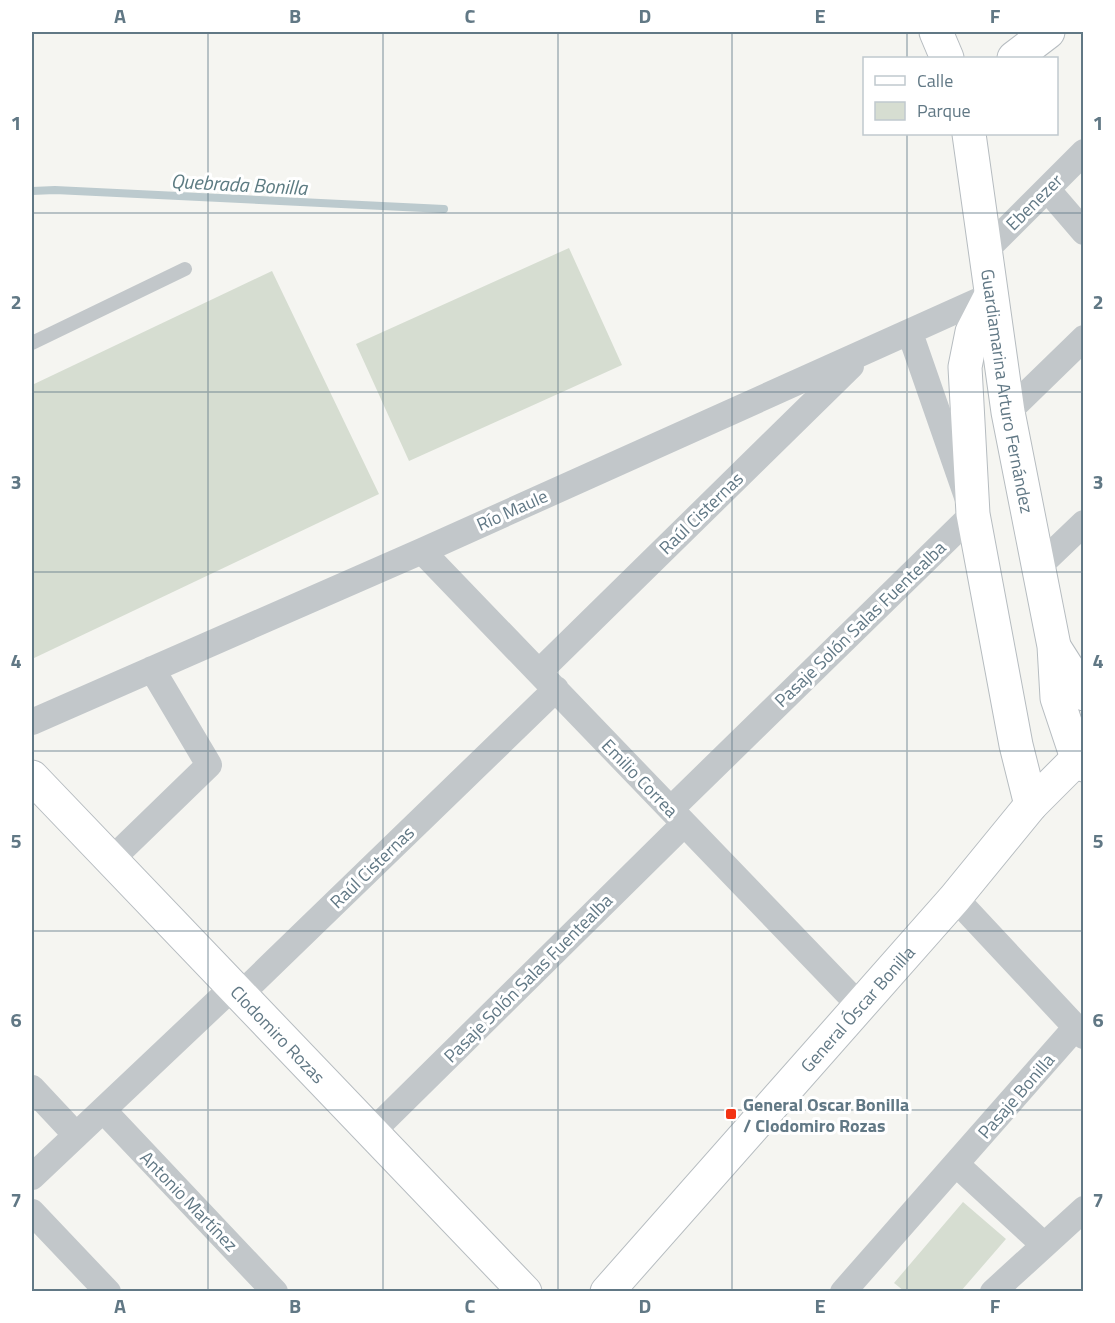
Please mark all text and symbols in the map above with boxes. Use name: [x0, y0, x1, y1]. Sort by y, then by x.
text: A: [114, 0, 126, 31]
text: B: [289, 0, 301, 31]
text: C: [465, 0, 476, 31]
text: D: [639, 0, 651, 31]
text: E: [814, 0, 826, 31]
text: F: [990, 0, 1001, 31]
legend: [863, 57, 1058, 135]
text: Calle: [917, 67, 953, 94]
text: Parque: [917, 97, 971, 124]
text: 1: [10, 107, 22, 138]
text: 1: [1092, 107, 1104, 138]
water label: Quebrada Bonilla: [170, 165, 309, 203]
street label: Ebenezer: [999, 167, 1069, 237]
street label: Guardiamarina Arturo Fernández: [975, 267, 1041, 516]
text: 2: [10, 286, 22, 317]
text: 2: [1092, 286, 1104, 317]
text: 3: [10, 466, 22, 497]
street label: Raúl Cisternas: [653, 466, 749, 560]
text: 3: [1092, 466, 1104, 497]
street label: Río Maule: [472, 482, 552, 538]
street label: Pasaje Solón Salas Fuentealba: [768, 535, 952, 713]
text: 4: [10, 645, 22, 676]
text: 4: [1092, 645, 1104, 676]
street label: Emilio Correa: [596, 733, 684, 823]
street label: Raúl Cisternas: [324, 820, 420, 914]
text: 5: [10, 825, 22, 856]
text: 5: [1092, 825, 1104, 856]
street label: Pasaje Solón Salas Fuentealba: [437, 887, 619, 1069]
street label: General Óscar Bonilla: [794, 939, 921, 1078]
street label: Clodomiro Rozas: [224, 979, 332, 1089]
text: 6: [10, 1004, 22, 1035]
text: 6: [1092, 1004, 1104, 1035]
street label: Pasaje Bonilla: [971, 1047, 1061, 1145]
place label: General Oscar Bonilla / Clodomiro Rozas: [743, 1091, 909, 1139]
marker: General Oscar Bonilla / Clodomiro Rozas: [724, 1107, 738, 1121]
street label: Antonio Martínez: [134, 1145, 244, 1257]
text: 7: [10, 1184, 22, 1215]
text: 7: [1092, 1184, 1104, 1215]
text: A: [114, 1290, 126, 1321]
text: B: [289, 1290, 301, 1321]
text: C: [465, 1290, 476, 1321]
text: D: [639, 1290, 651, 1321]
text: E: [814, 1290, 826, 1321]
text: F: [990, 1290, 1001, 1321]

